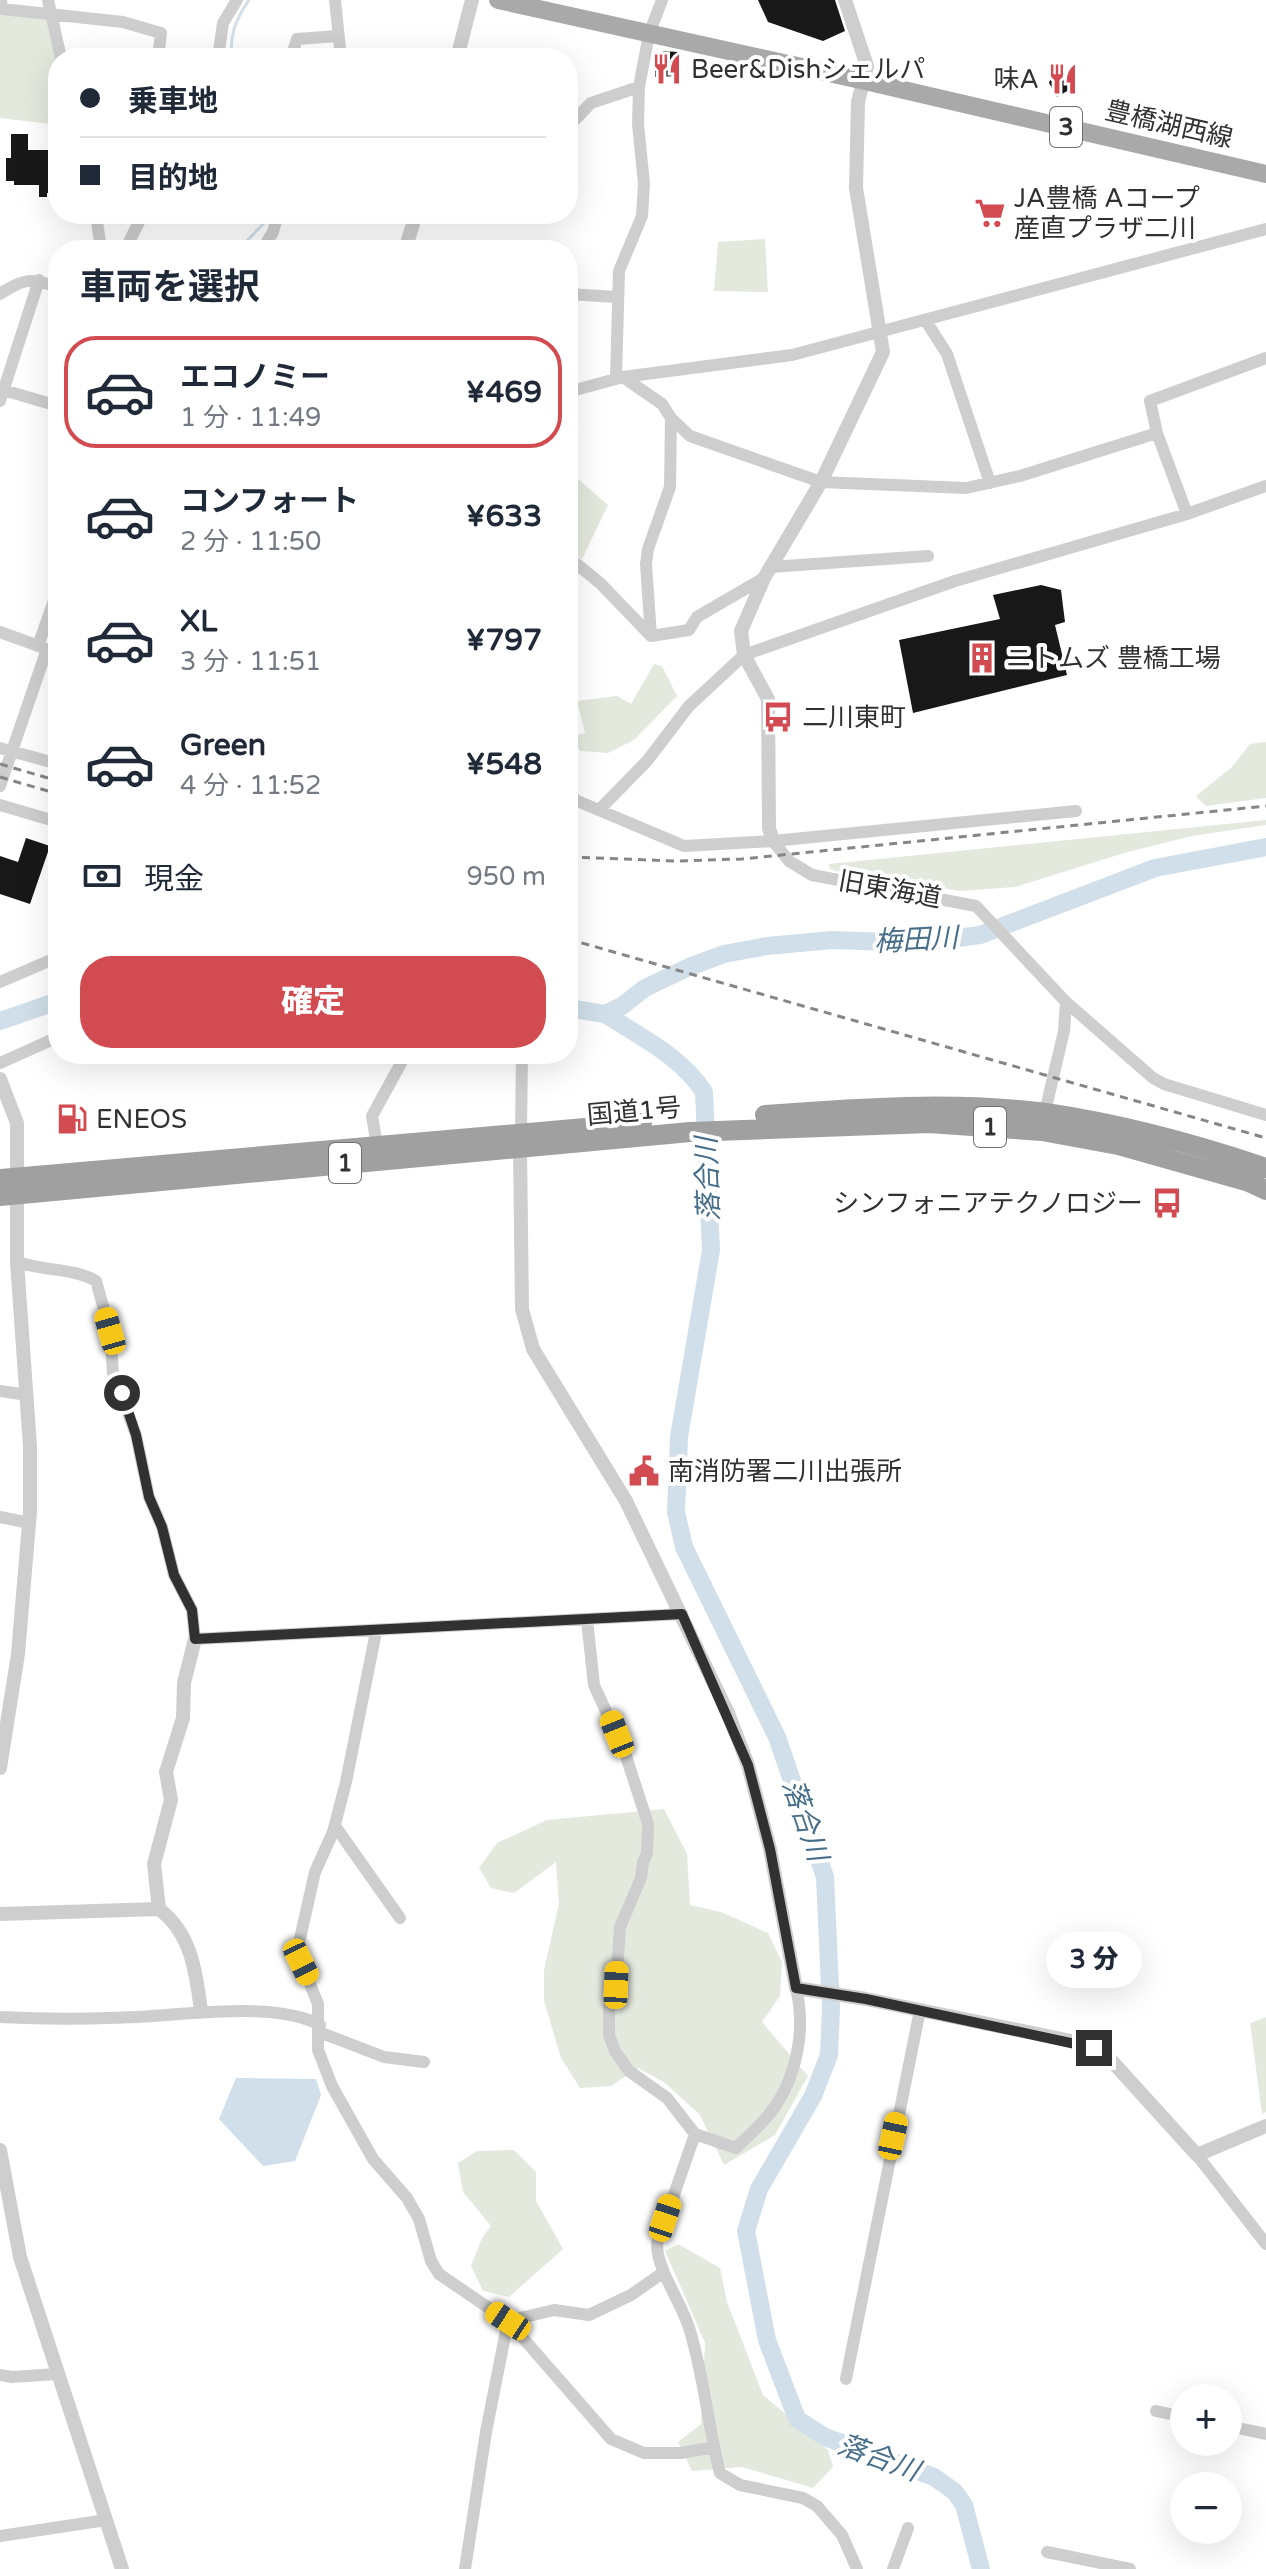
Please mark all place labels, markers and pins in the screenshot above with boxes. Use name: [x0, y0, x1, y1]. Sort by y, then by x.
restaurant icon: Beer&Dishシェルパ: [650, 52, 684, 86]
place label: Beer&Dishシェルパ: [691, 54, 925, 85]
restaurant icon: 味A: [1046, 62, 1080, 96]
place label: 味A: [994, 64, 1039, 95]
place label: JA豊橋 Aコープ 産直プラザ二川: [1014, 183, 1200, 244]
supermarket icon: JA豊橋 Aコープ 産直プラザ二川: [973, 196, 1007, 230]
building icon: ニトムズ 豊橋工場: [965, 641, 999, 675]
place label: ニトムズ 豊橋工場: [1006, 643, 1221, 674]
bus stop icon: 二川東町: [761, 700, 795, 734]
place label: 二川東町: [802, 702, 906, 733]
fuel station icon: ENEOS: [55, 1102, 89, 1136]
place label: ENEOS: [96, 1104, 187, 1135]
bus stop icon: シンフォニアテクノロジー: [1150, 1186, 1184, 1220]
place label: シンフォニアテクノロジー: [833, 1188, 1143, 1219]
public building icon: 南消防署二川出張所: [627, 1454, 661, 1488]
place label: 南消防署二川出張所: [668, 1456, 902, 1487]

